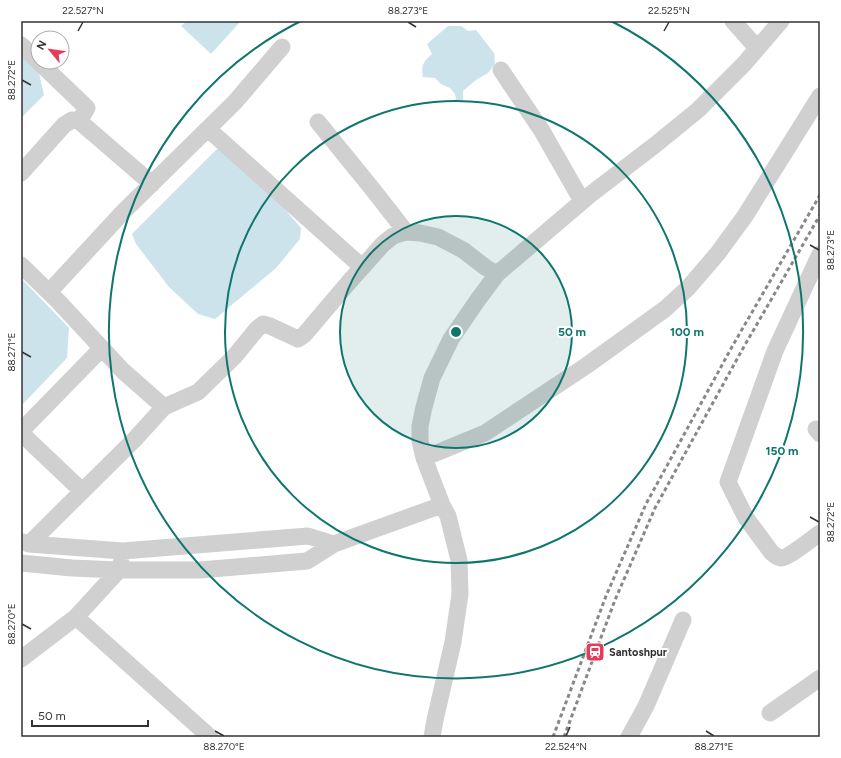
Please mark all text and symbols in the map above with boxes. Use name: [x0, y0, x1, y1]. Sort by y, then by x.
text: 22.527°N: [62, 4, 104, 17]
text: 88.273°E: [388, 4, 428, 17]
text: 22.525°N: [648, 4, 690, 17]
north arrow: [30, 30, 70, 70]
text: N: [34, 39, 49, 52]
text: 88.272°E: [5, 60, 18, 100]
text: 88.273°E: [824, 230, 837, 270]
centre of rings: [449, 325, 463, 339]
text: 50 m: [558, 325, 586, 339]
text: 100 m: [670, 325, 704, 339]
text: 88.271°E: [5, 332, 18, 372]
text: 150 m: [765, 444, 799, 458]
text: 88.272°E: [824, 502, 837, 542]
text: 88.270°E: [5, 603, 18, 645]
station icon: Santoshpur: [584, 641, 606, 663]
place label: Santoshpur: [609, 646, 668, 659]
scale bar: [32, 702, 148, 728]
text: 50 m: [38, 709, 66, 723]
text: 88.270°E: [203, 740, 245, 753]
text: 22.524°N: [545, 740, 587, 753]
text: 88.271°E: [694, 740, 734, 753]

